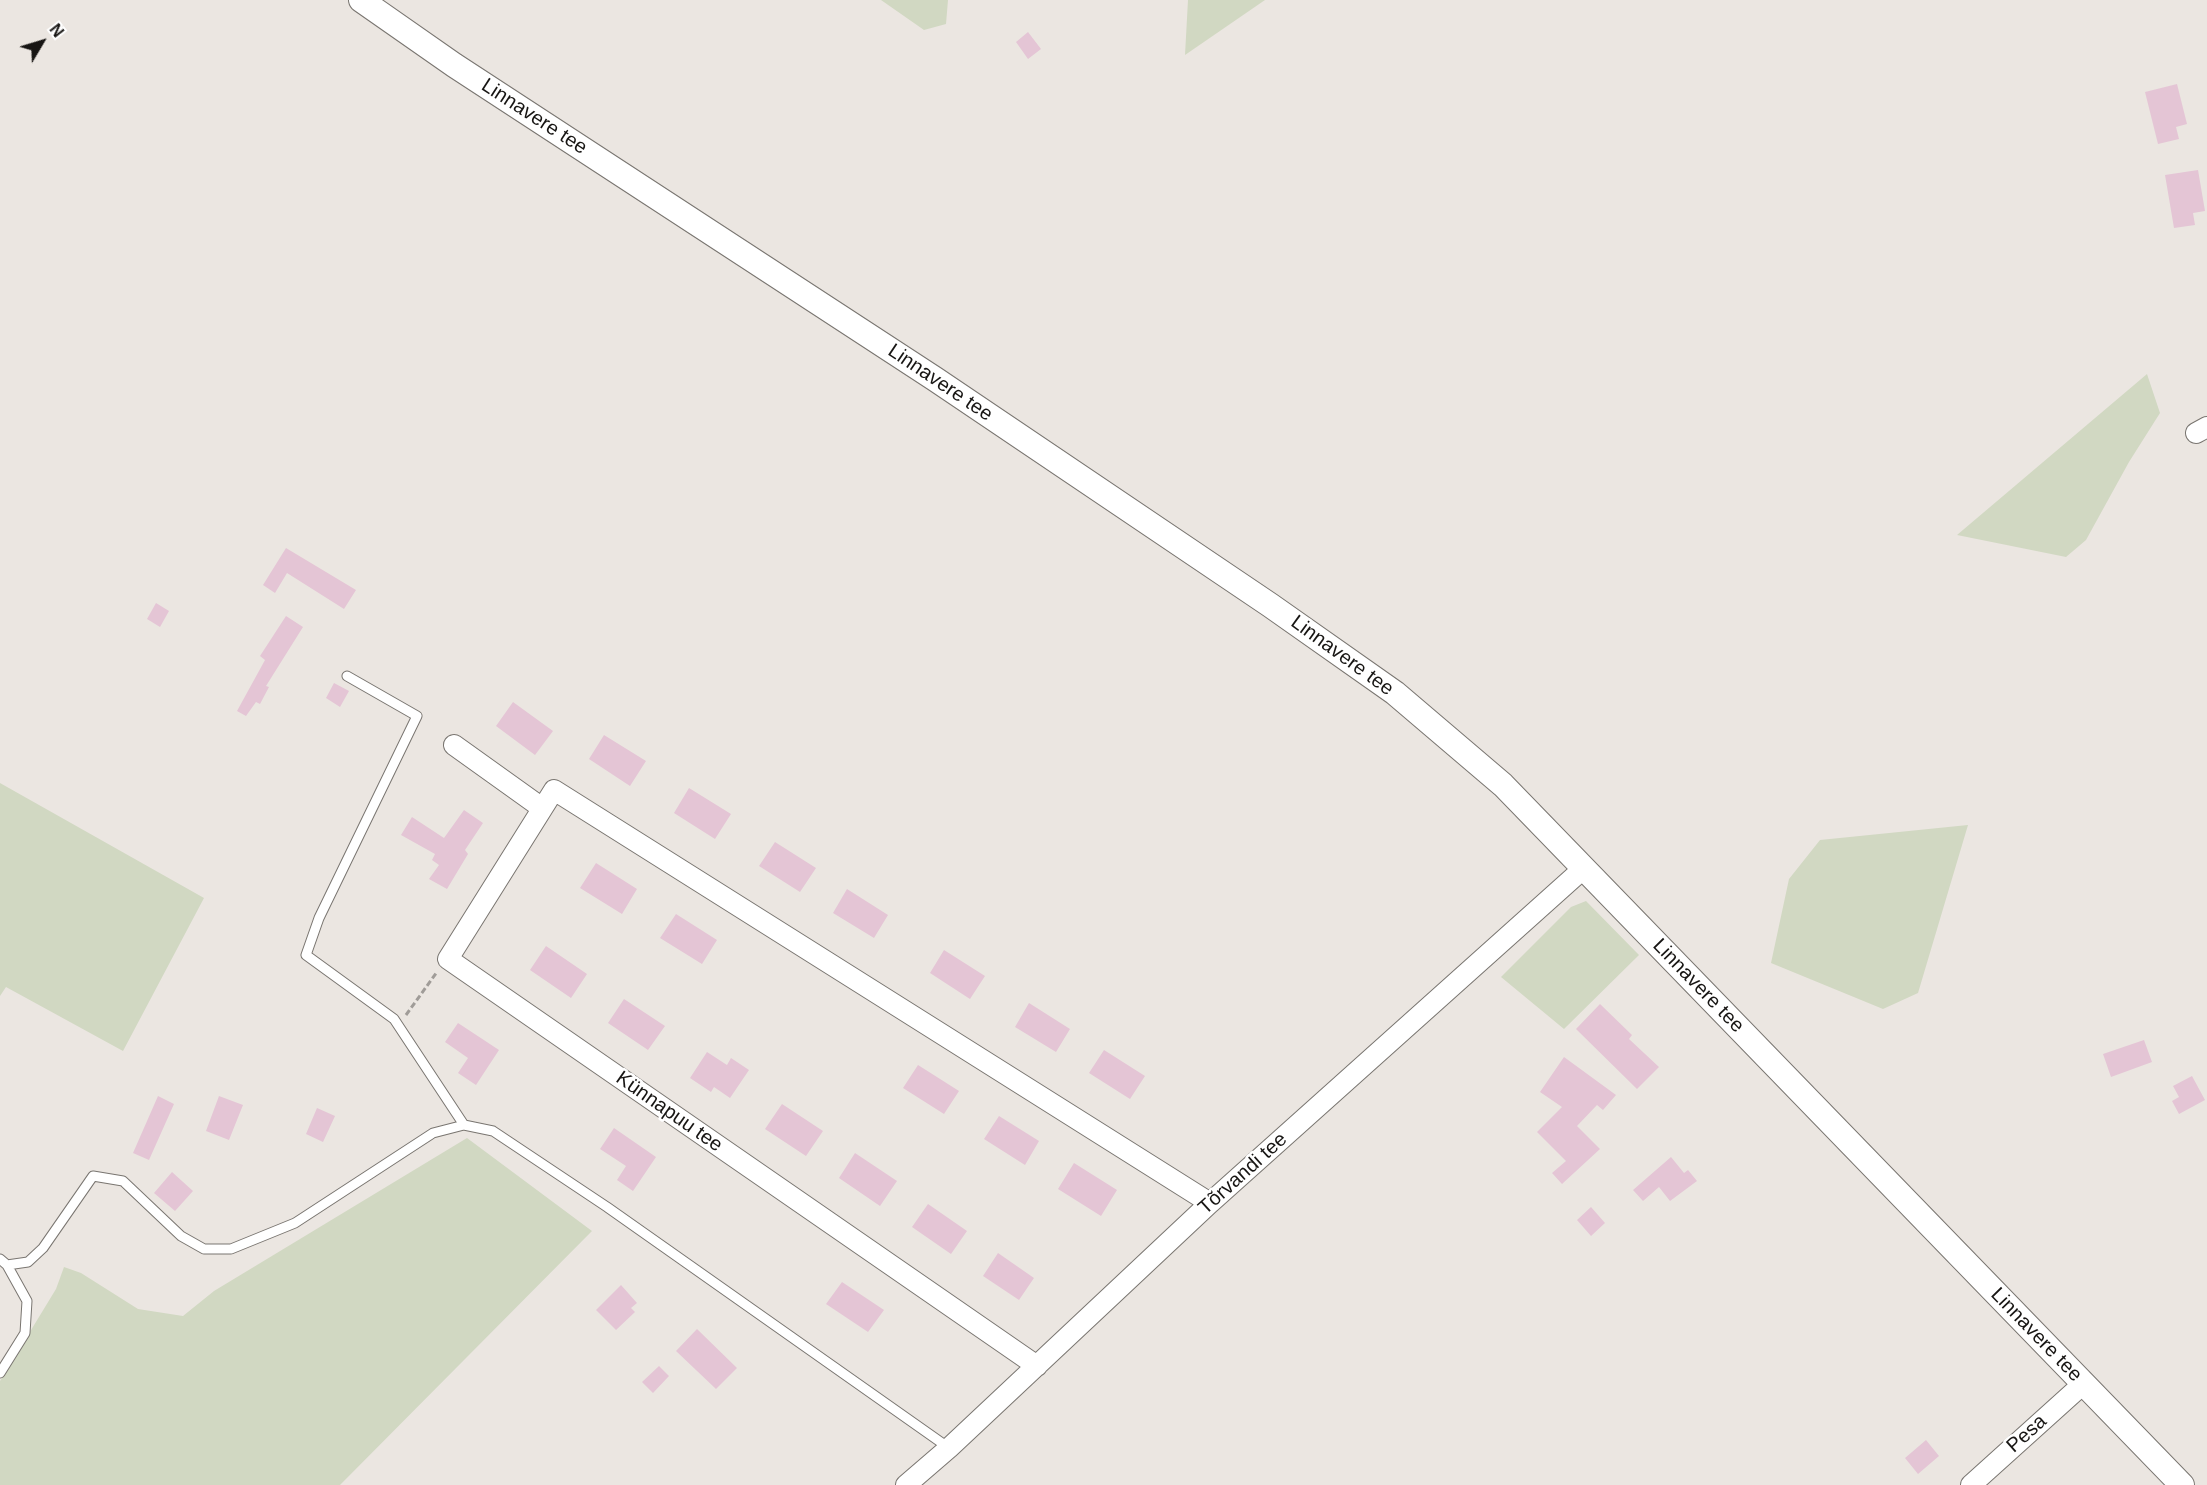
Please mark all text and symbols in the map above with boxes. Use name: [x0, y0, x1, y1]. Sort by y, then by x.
north arrow: [12, 12, 72, 72]
text: N: [46, 21, 67, 40]
street label: Linnavere tee: [477, 74, 591, 160]
street label: Linnavere tee: [883, 339, 997, 427]
street label: Linnavere tee: [1286, 611, 1398, 701]
street label: Linnavere tee: [1647, 934, 1749, 1038]
street label: Künnapuu tee: [611, 1066, 727, 1158]
street label: Tõrvandi tee: [1194, 1128, 1292, 1220]
street label: Linnavere tee: [1985, 1283, 2087, 1387]
street label: Pesa: [2002, 1410, 2052, 1458]

